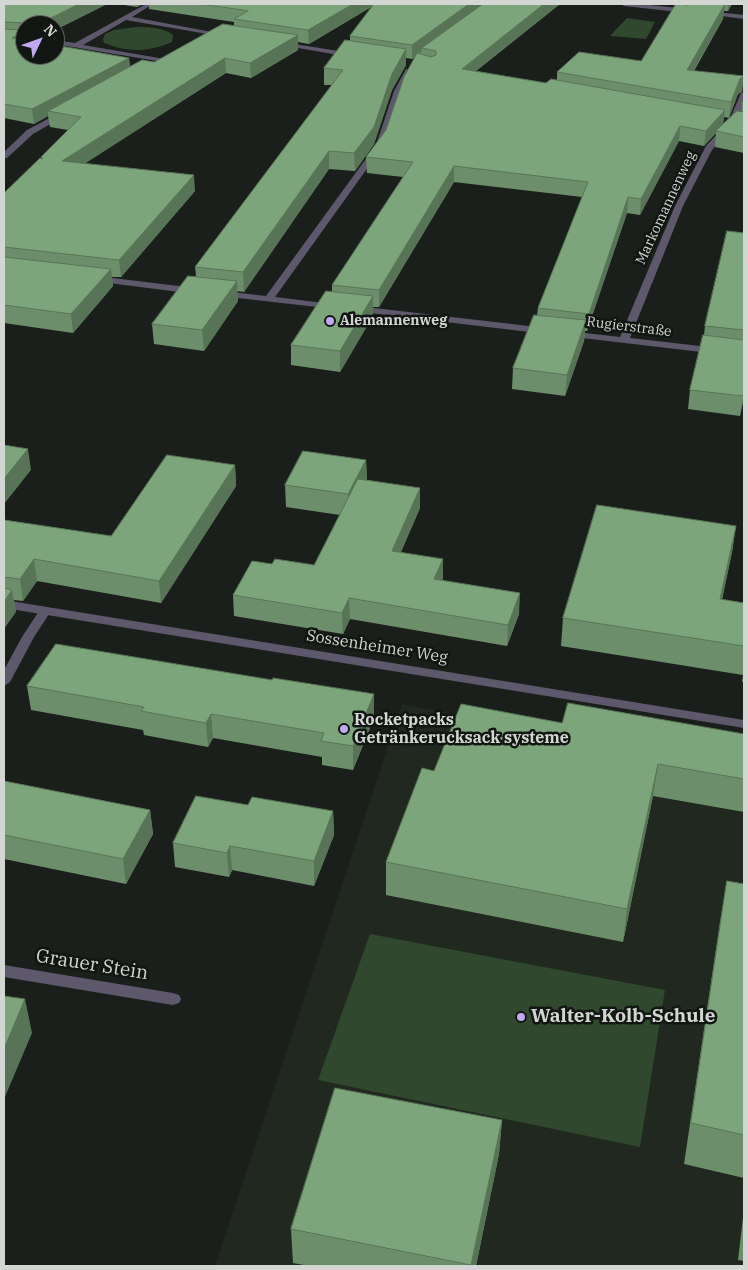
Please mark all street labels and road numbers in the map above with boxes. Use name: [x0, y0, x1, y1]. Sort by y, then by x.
street label: Markomannenweg: [632, 149, 700, 267]
street label: Rugierstraße: [585, 313, 673, 341]
street label: Sossenheimer Weg: [305, 626, 449, 668]
street label: Grauer Stein: [34, 945, 150, 985]

